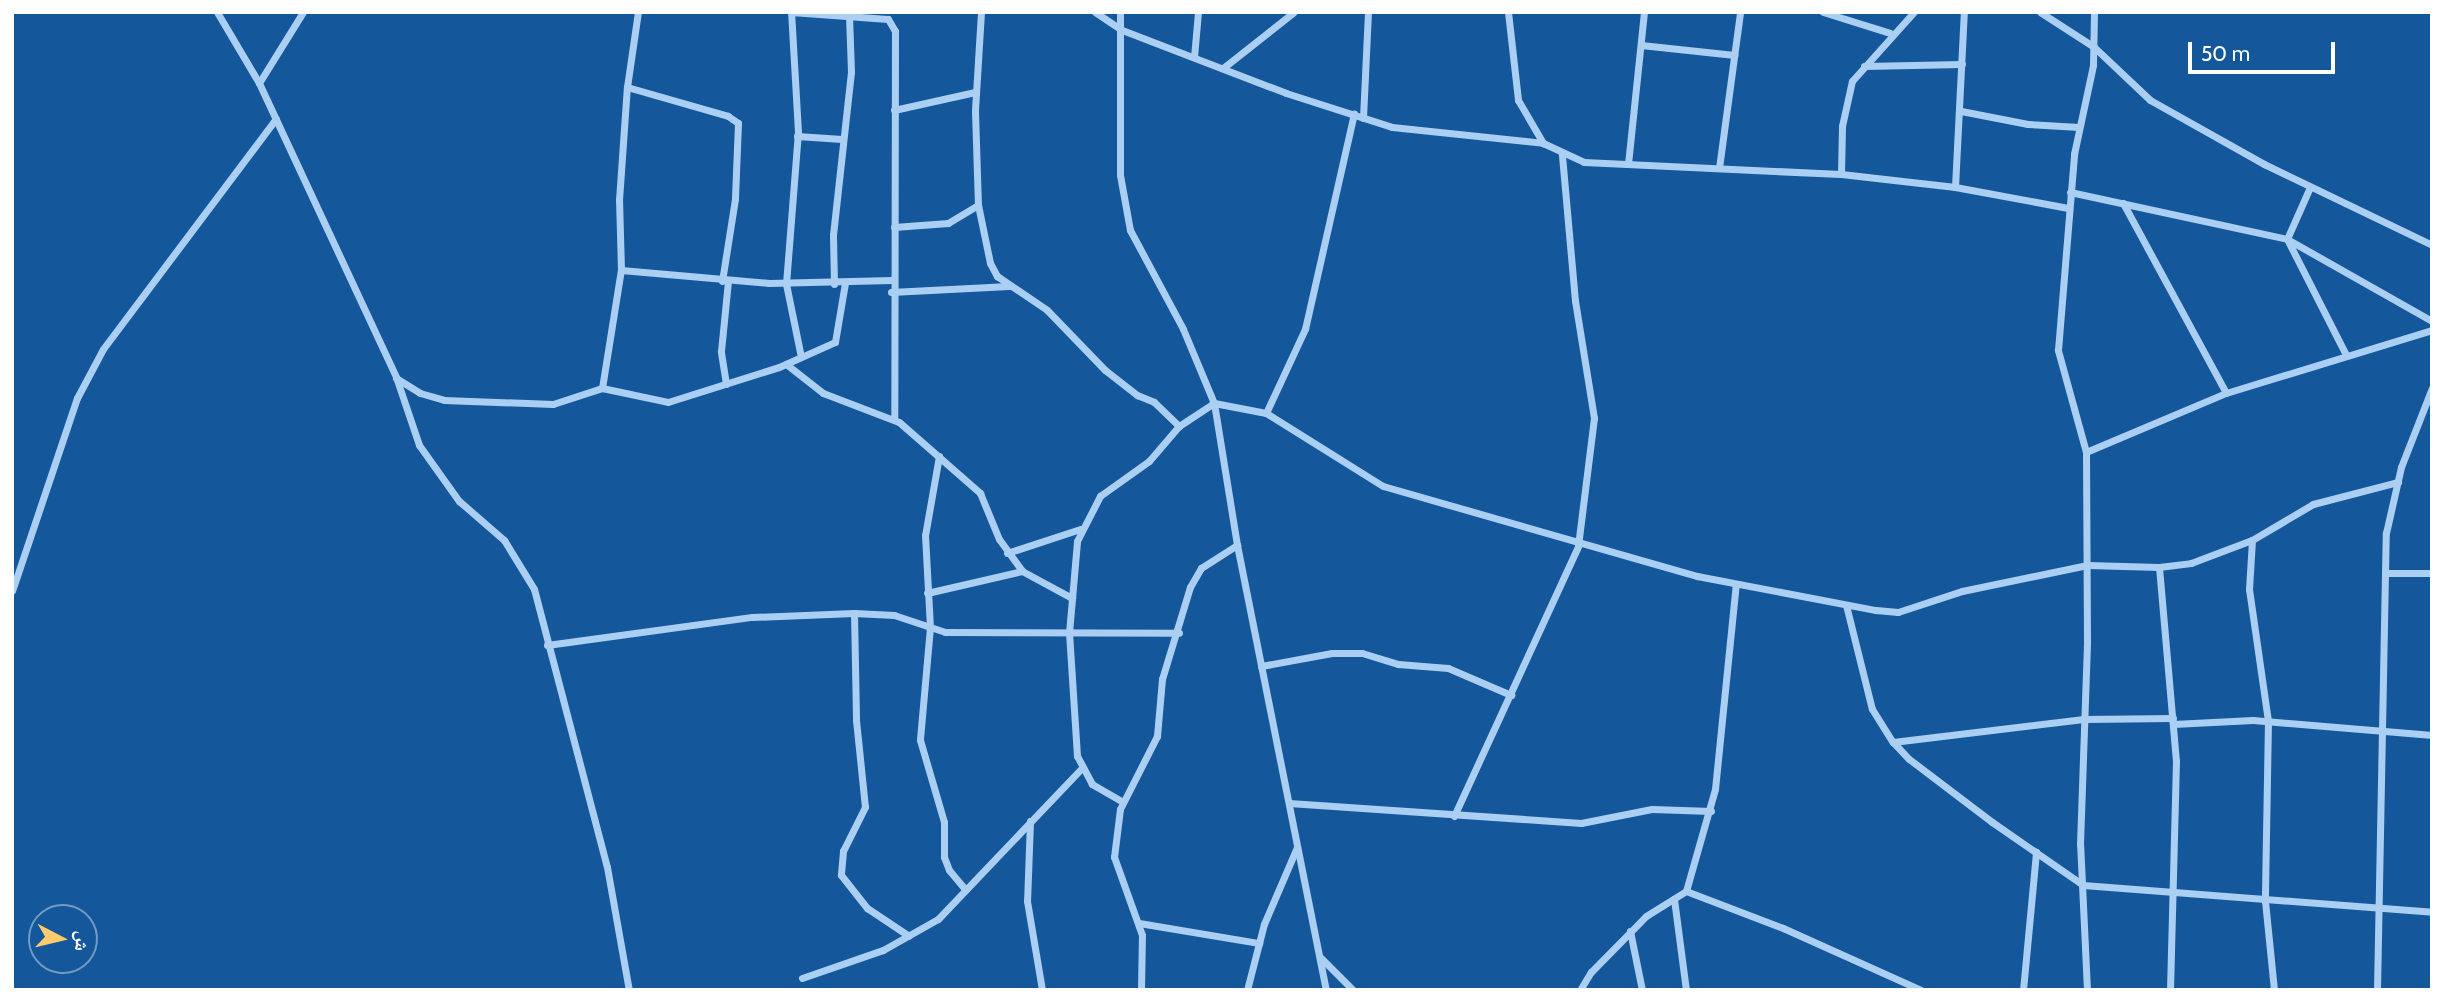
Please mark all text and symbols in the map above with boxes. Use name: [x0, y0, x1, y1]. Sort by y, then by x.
scale bar: [2192, 28, 2339, 72]
text: 50 m: [2201, 41, 2250, 66]
north arrow: [28, 904, 98, 974]
text: ش: [70, 930, 95, 953]

